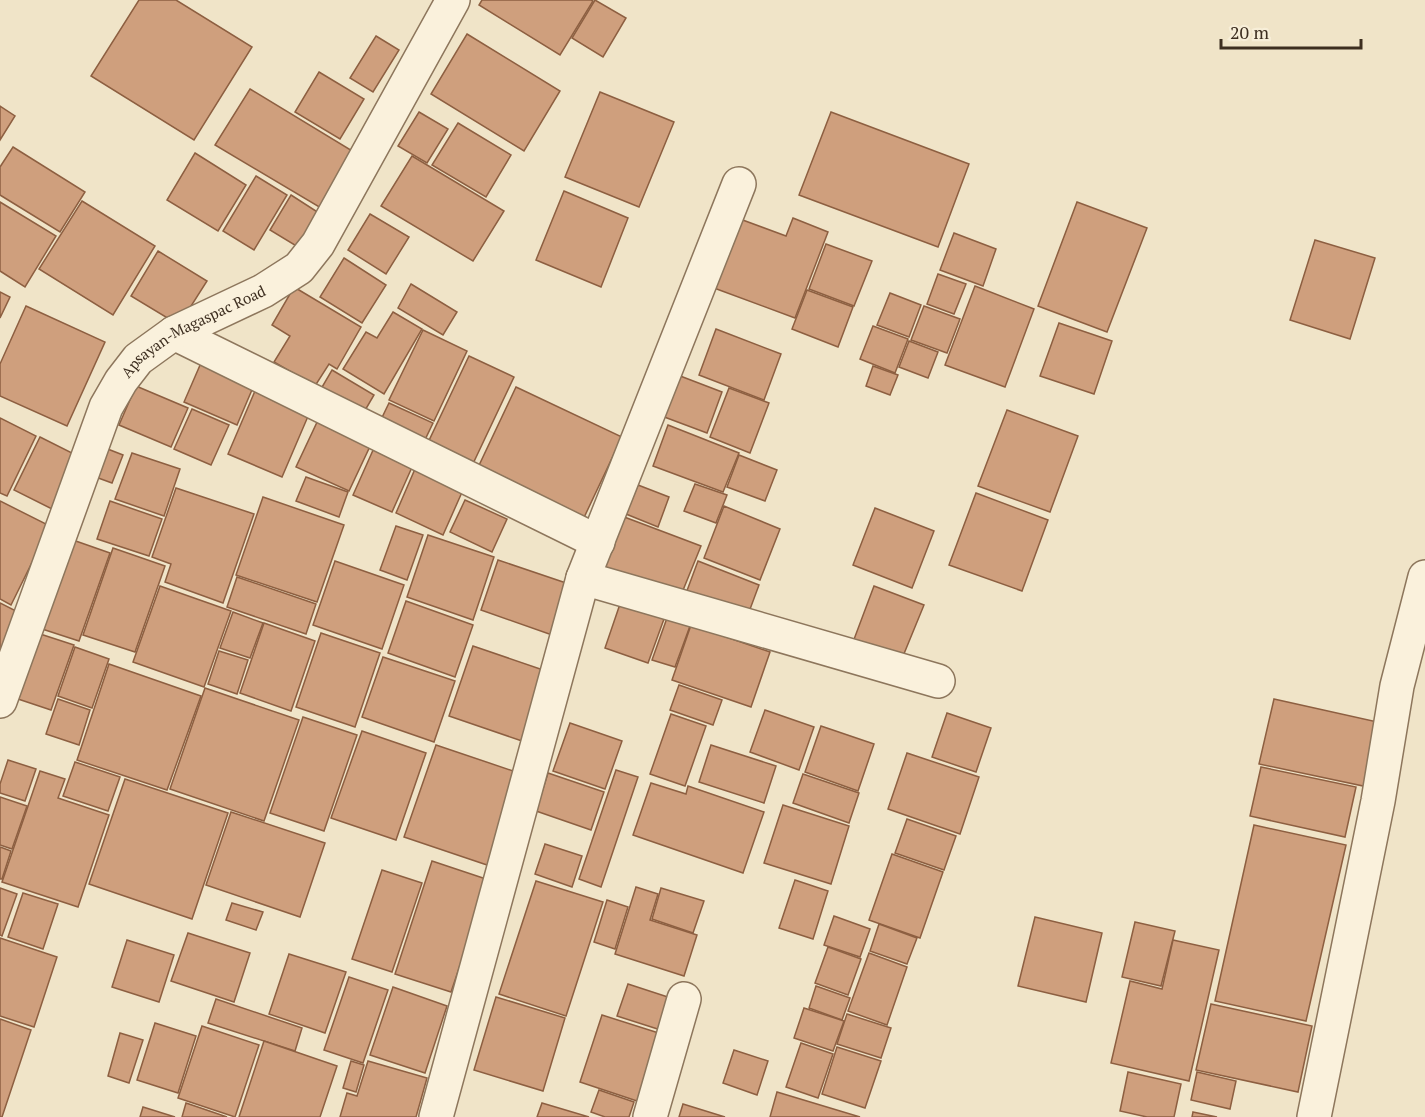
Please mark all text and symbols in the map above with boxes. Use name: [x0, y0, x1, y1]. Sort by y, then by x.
scale bar: [1221, 12, 1360, 50]
text: 20 m: [1230, 20, 1270, 44]
street label: Apsayan-Magaspac Road: [116, 280, 269, 381]

